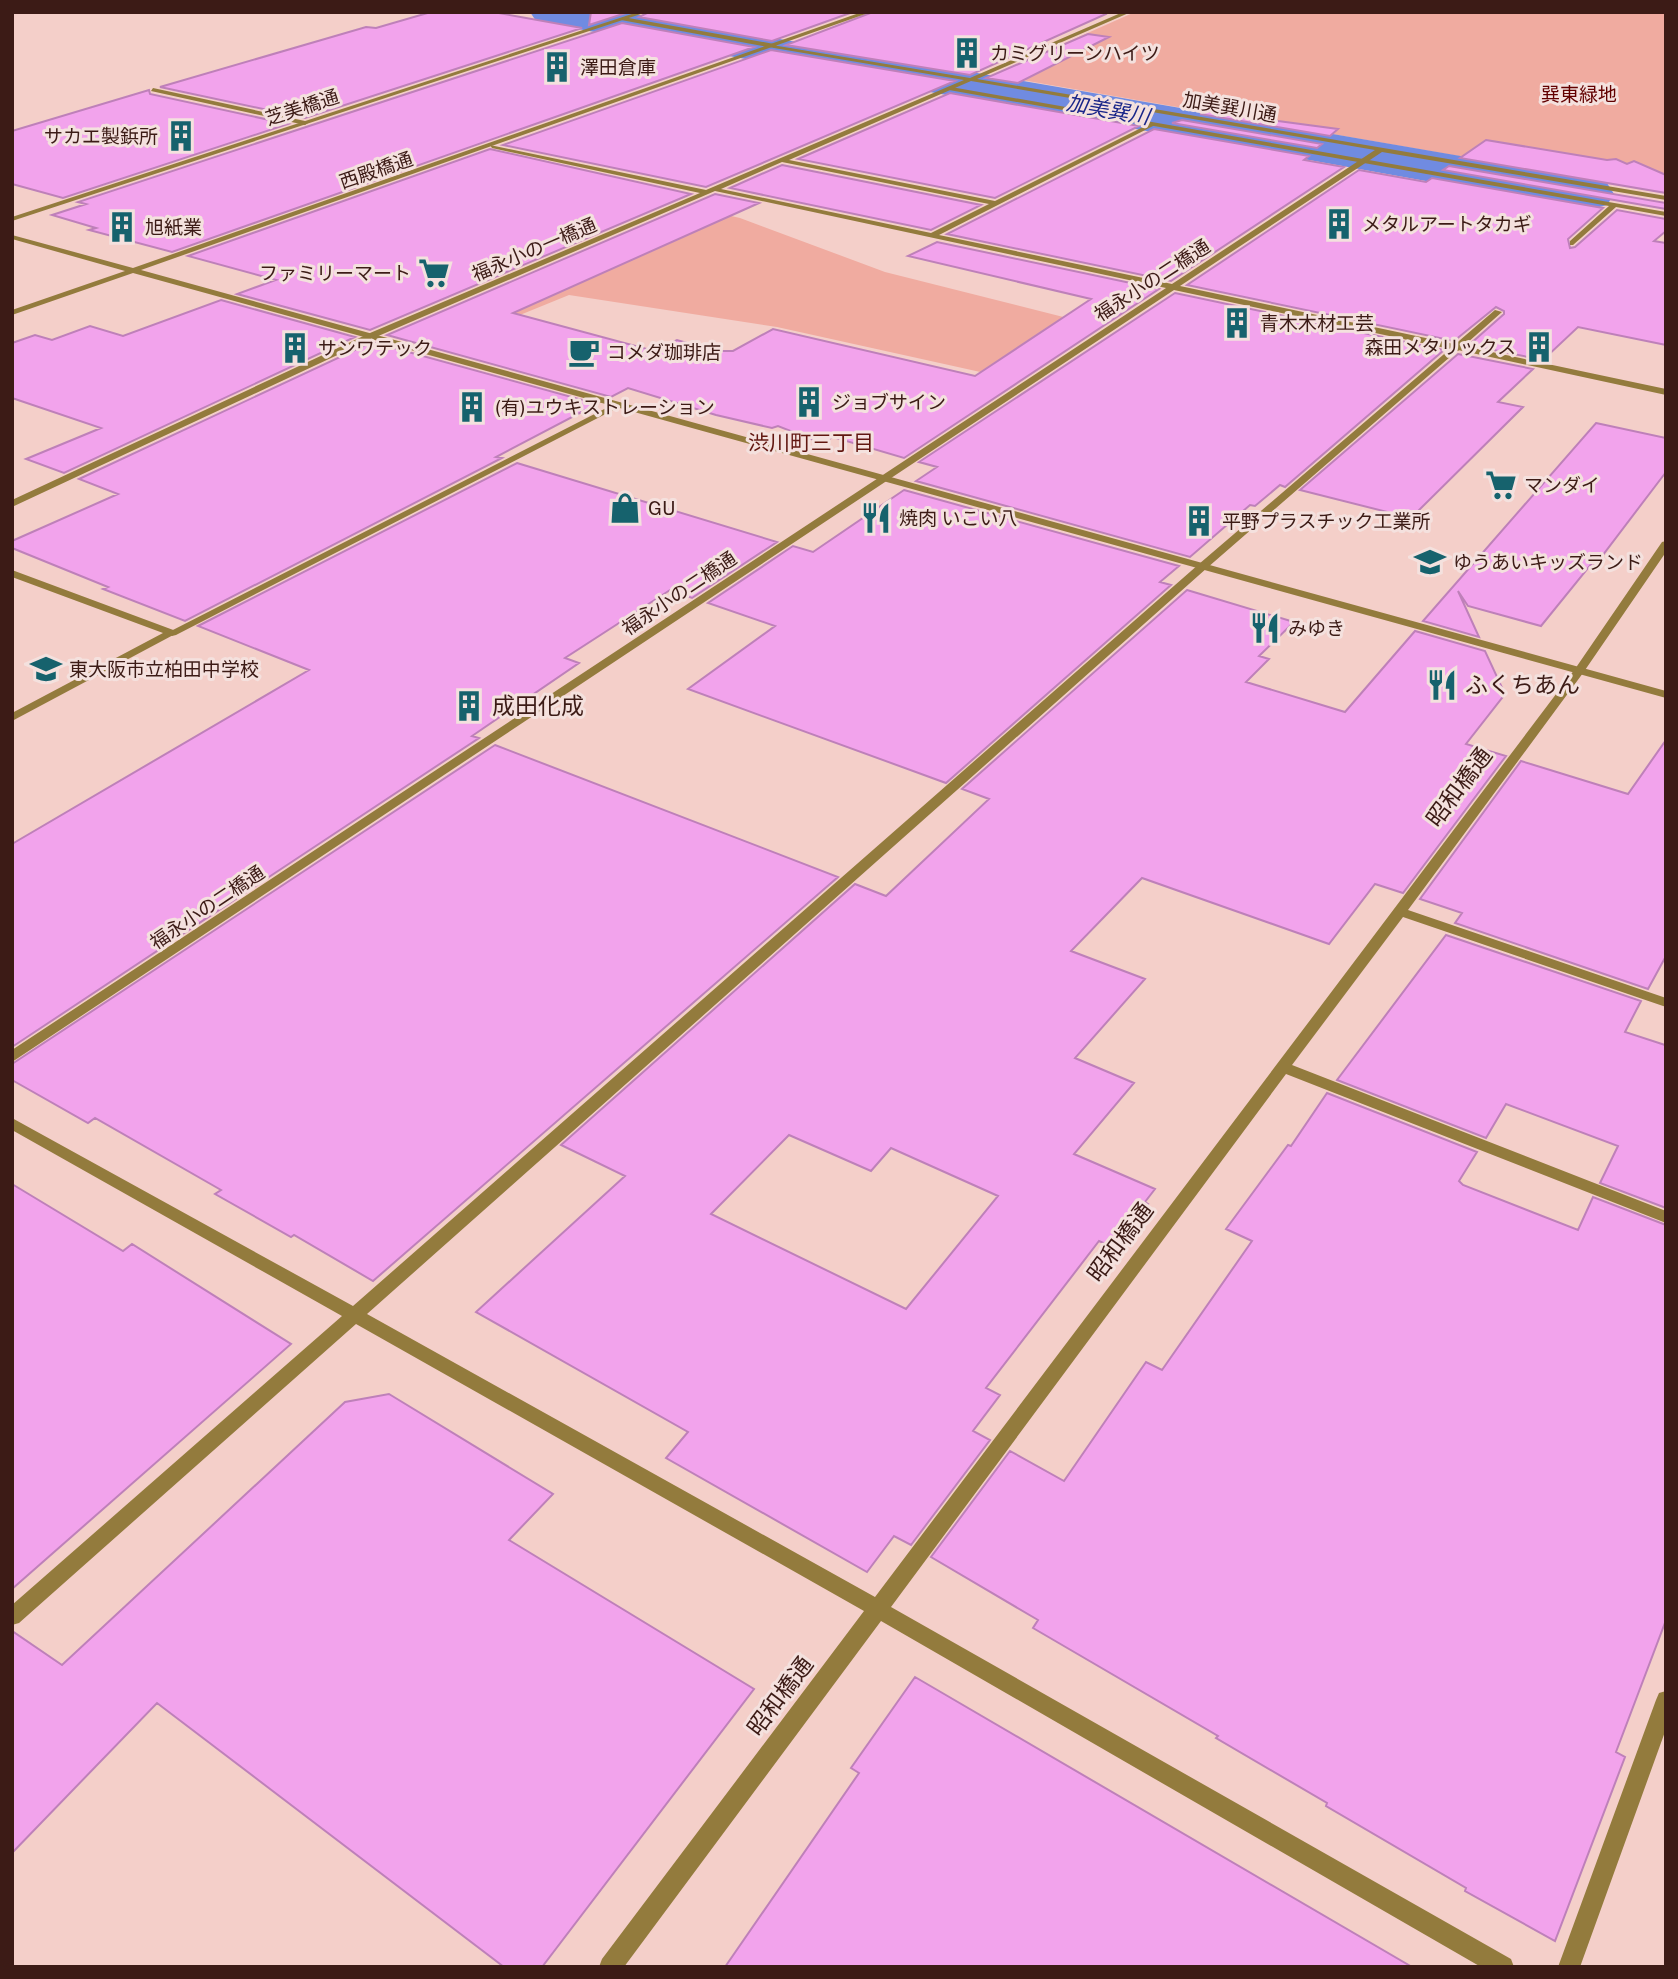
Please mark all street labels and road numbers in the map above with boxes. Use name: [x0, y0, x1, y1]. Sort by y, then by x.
street label: 芝美橋通: [262, 85, 342, 129]
street label: 加美巽川通: [1181, 88, 1279, 126]
street label: 西殿橋通: [336, 147, 416, 193]
street label: 福永小の一橋通: [468, 213, 600, 285]
street label: 福永小の二橋通: [1090, 235, 1214, 325]
street label: 福永小の二橋通: [618, 547, 740, 639]
street label: 昭和橋通: [1420, 742, 1497, 832]
street label: 福永小の二橋通: [146, 861, 268, 953]
street label: 昭和橋通: [1081, 1197, 1158, 1287]
street label: 昭和橋通: [741, 1651, 818, 1741]

